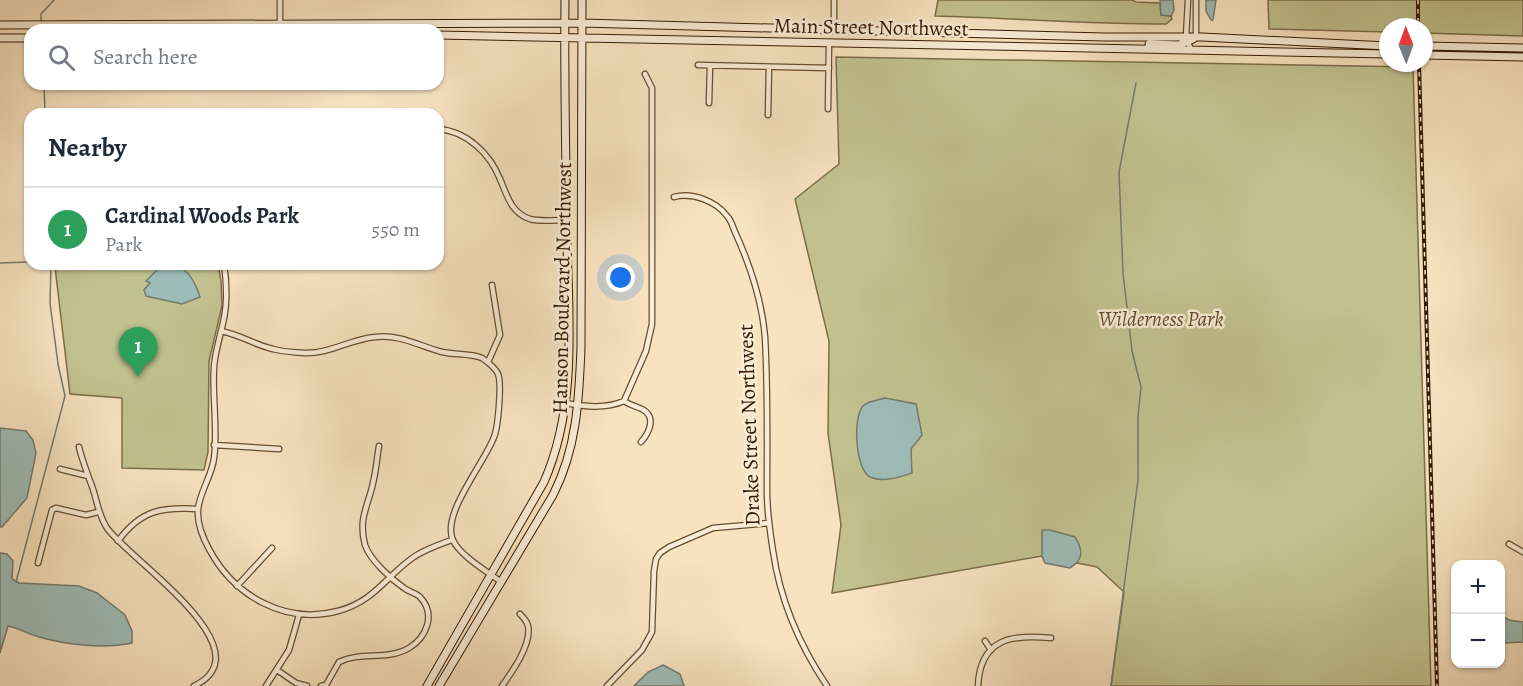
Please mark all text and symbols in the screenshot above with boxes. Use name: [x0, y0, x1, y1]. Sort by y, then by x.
street label: Main Street Northwest: [773, 11, 969, 43]
north arrow: [1379, 18, 1433, 72]
search box: [24, 24, 444, 90]
icon: search: [45, 41, 78, 74]
text: Search here: [93, 42, 198, 72]
text: Nearby: [48, 130, 127, 165]
street label: Hanson Boulevard Northwest: [546, 162, 578, 414]
text: Cardinal Woods Park: [105, 201, 299, 231]
text: 1: [64, 216, 71, 243]
text: 550 m: [372, 216, 420, 243]
text: Park: [105, 231, 143, 258]
your location: [606, 263, 635, 292]
park label: Wilderness Park: [1098, 305, 1224, 333]
street label: Drake Street Northwest: [731, 324, 767, 526]
pin: 1: [118, 328, 158, 377]
map controls: [1451, 560, 1505, 668]
button: +: [1451, 560, 1505, 614]
button: −: [1451, 614, 1505, 668]

